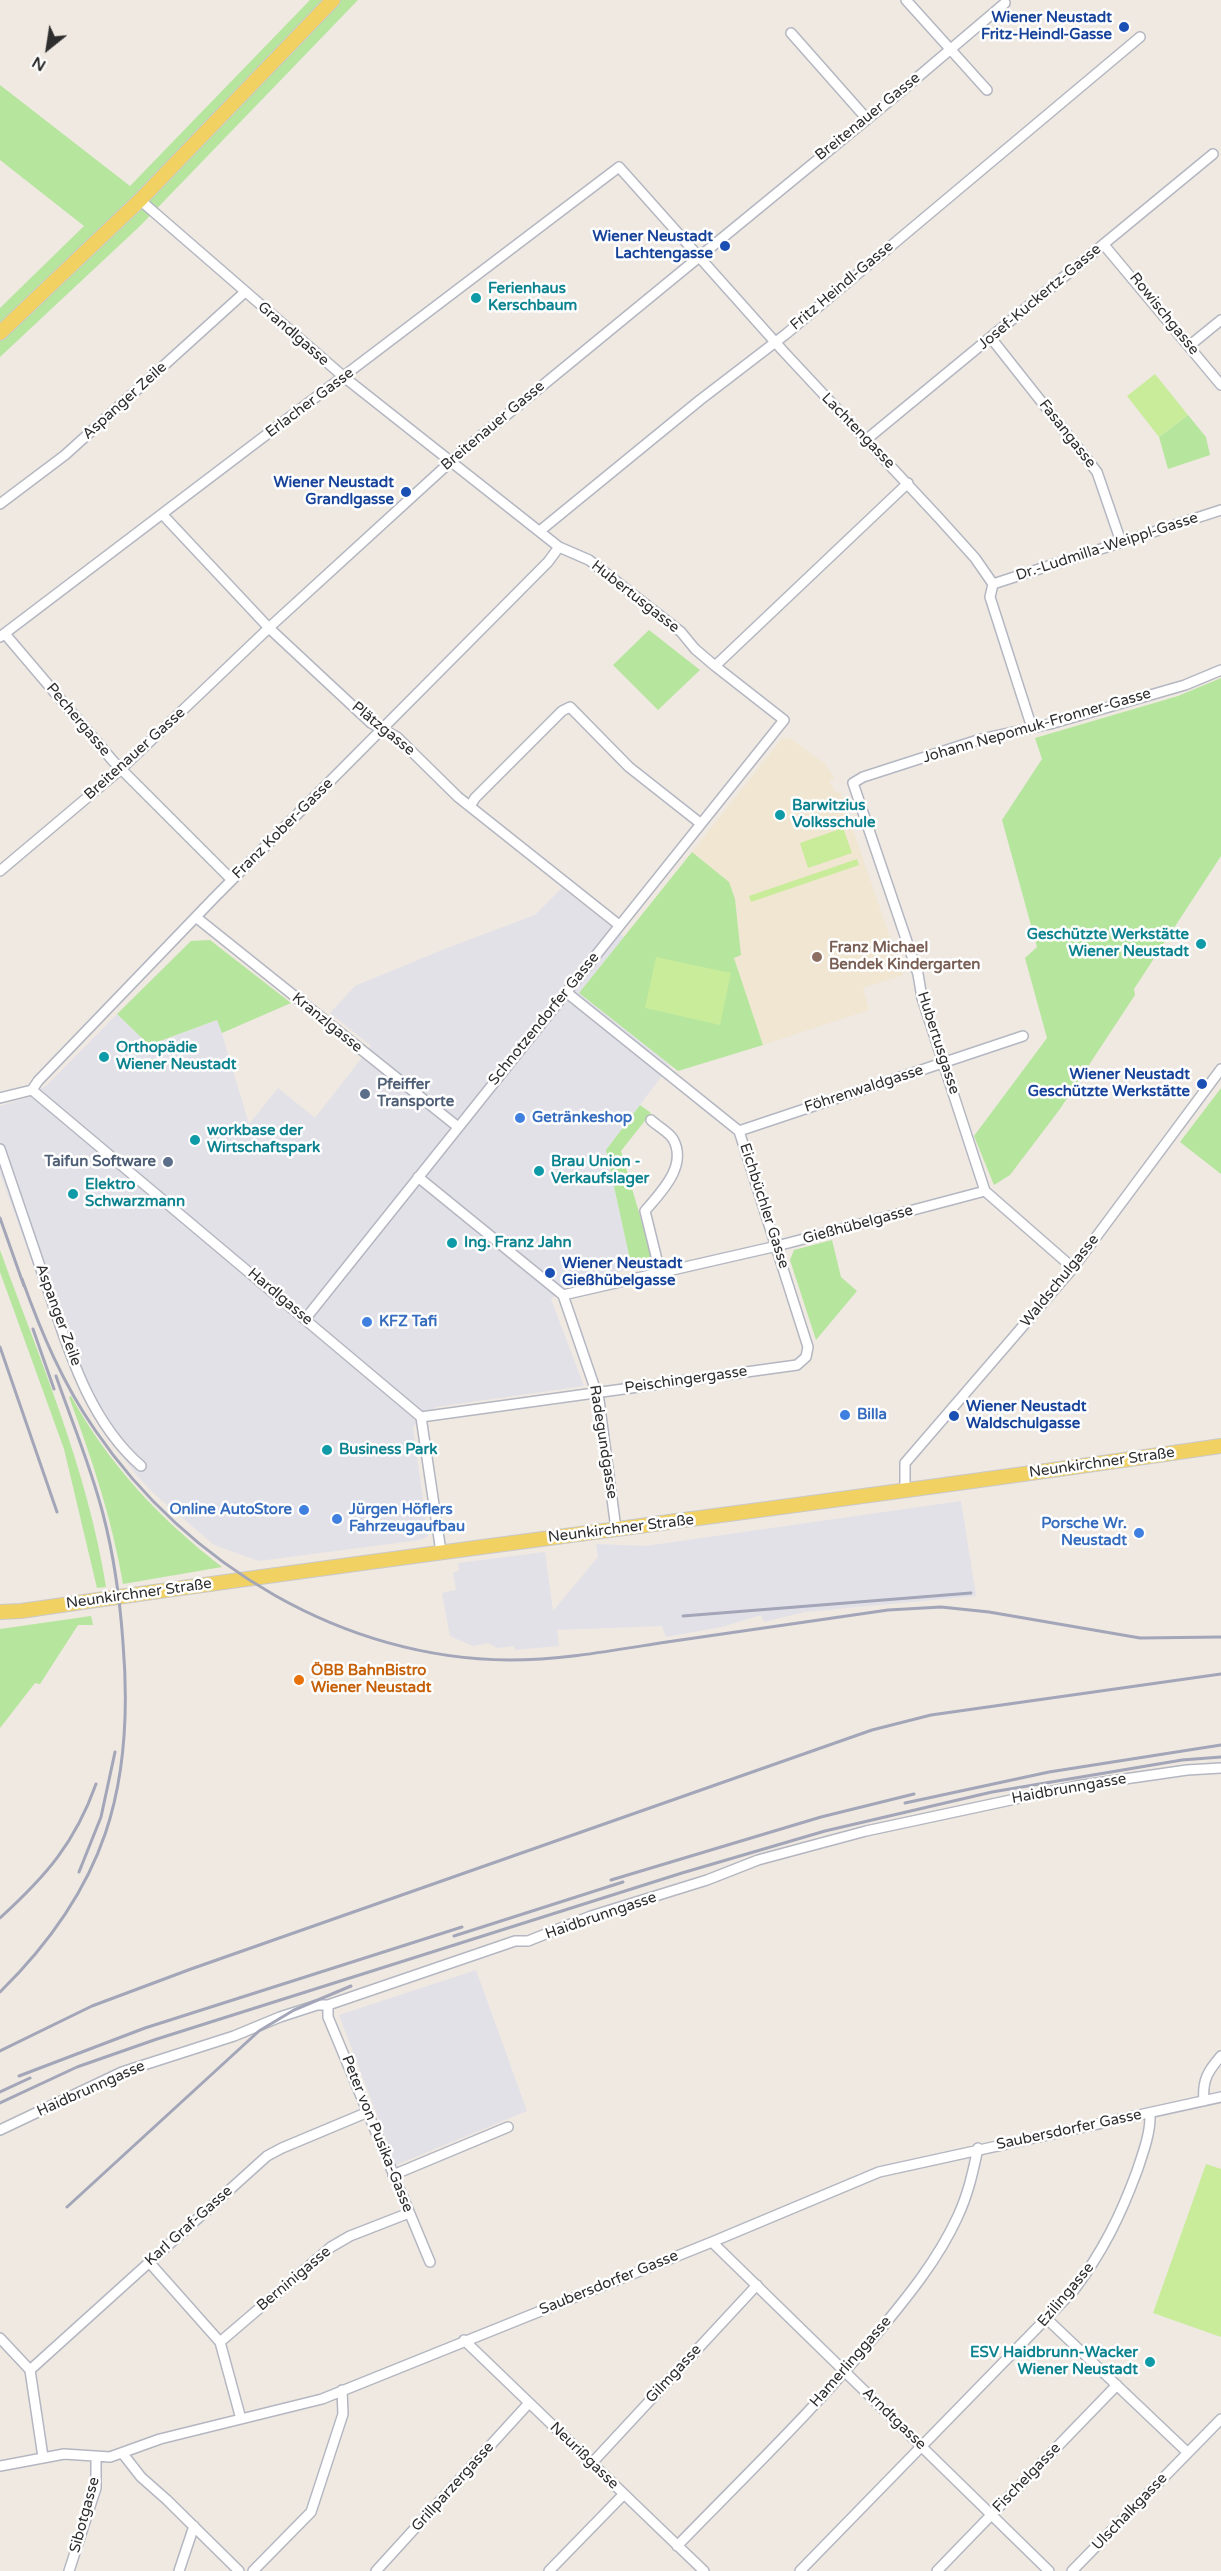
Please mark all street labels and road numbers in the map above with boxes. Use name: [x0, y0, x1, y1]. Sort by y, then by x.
street label: Breitenauer Gasse: [812, 69, 924, 165]
street label: Fritz Heindl-Gasse: [787, 238, 897, 334]
street label: Josef-Kuckertz-Gasse: [975, 240, 1105, 354]
street label: Rowischgasse: [1125, 269, 1203, 359]
street label: Grandlgasse: [254, 298, 332, 370]
street label: Aspanger Zeile: [79, 358, 171, 444]
street label: Erlacher Gasse: [263, 364, 357, 442]
street label: Breitenauer Gasse: [438, 377, 548, 475]
street label: Lachtengasse: [817, 389, 899, 473]
street label: Fasangasse: [1035, 396, 1099, 472]
street label: Dr.-Ludmilla-Weippl-Gasse: [1014, 509, 1200, 585]
street label: Hubertusgasse: [587, 557, 683, 637]
street label: Pechergasse: [42, 680, 114, 760]
street label: Johann Nepomuk-Fronner-Gasse: [921, 685, 1153, 767]
street label: Plätzgasse: [348, 698, 418, 760]
street label: Breitenauer Gasse: [81, 704, 189, 804]
street label: Franz Kober-Gasse: [229, 775, 337, 883]
street label: Schnotzendorfer Gasse: [485, 949, 603, 1089]
street label: Kranzlgasse: [288, 989, 366, 1057]
street label: Hubertusgasse: [913, 989, 963, 1097]
street label: Föhrenwaldgasse: [802, 1061, 926, 1117]
street label: Eichbüchler Gasse: [735, 1141, 793, 1271]
street label: Gießhübelgasse: [801, 1202, 915, 1248]
street label: Waldschulgasse: [1017, 1231, 1103, 1331]
street label: Aspanger Zeile: [31, 1262, 85, 1368]
street label: Hardlgasse: [244, 1265, 316, 1329]
street label: Peischingergasse: [624, 1362, 748, 1398]
street label: Radegundgasse: [585, 1384, 621, 1500]
street label: Neunkirchner Straße: [1028, 1444, 1176, 1482]
street label: Neunkirchner Straße: [547, 1511, 695, 1547]
street label: Neunkirchner Straße: [65, 1575, 213, 1613]
street label: Haidbrunngasse: [1010, 1770, 1128, 1808]
street label: Haidbrunngasse: [543, 1889, 659, 1943]
street label: Peter von Pusika-Gasse: [337, 2053, 417, 2215]
street label: Haidbrunngasse: [34, 2057, 148, 2121]
street label: Saubersdorfer Gasse: [995, 2106, 1143, 2154]
street label: Karl Graf-Gasse: [142, 2182, 236, 2270]
street label: Berninigasse: [253, 2243, 335, 2315]
street label: Saubersdorfer Gasse: [537, 2247, 681, 2319]
street label: Ezilingasse: [1034, 2259, 1098, 2331]
street label: Hamerlinggasse: [807, 2313, 895, 2411]
street label: Gilmgasse: [642, 2341, 706, 2407]
street label: Arndtgasse: [858, 2384, 930, 2454]
street label: Neurißgasse: [546, 2419, 622, 2493]
street label: Grillparzergasse: [408, 2439, 498, 2535]
street label: Fischelgasse: [989, 2439, 1065, 2517]
street label: Ulschalkgasse: [1089, 2470, 1171, 2554]
street label: Sibotgasse: [66, 2475, 104, 2555]

